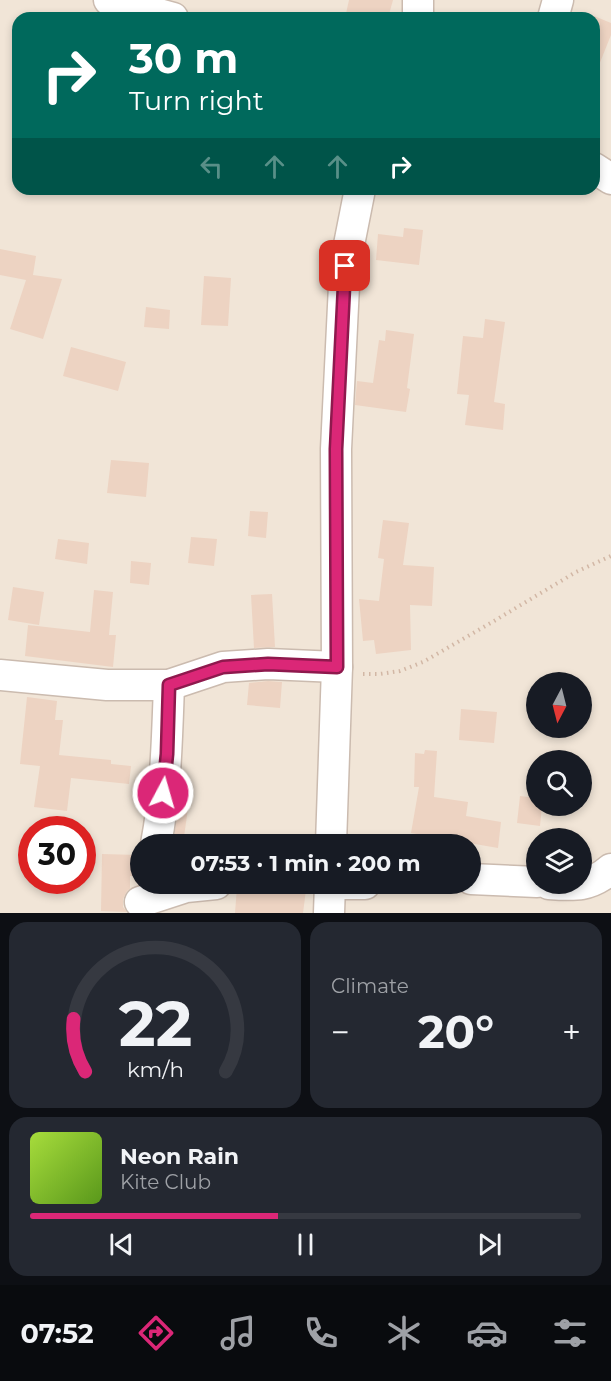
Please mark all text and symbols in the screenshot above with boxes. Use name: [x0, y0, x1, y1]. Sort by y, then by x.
text: 30 m: [129, 32, 238, 84]
icon: right: [30, 36, 108, 114]
text: Turn right: [129, 84, 264, 117]
icon: left: [195, 150, 228, 183]
icon: ahead: [258, 150, 291, 183]
icon: ahead: [321, 150, 354, 183]
icon: right: [384, 150, 417, 183]
pin: [319, 240, 370, 291]
icon: arrive: [328, 249, 361, 282]
north arrow: [526, 672, 592, 738]
map controls: [526, 672, 592, 894]
button: search: [526, 750, 592, 816]
position arrow: [131, 761, 195, 825]
speed limit sign: 30: [18, 816, 96, 894]
button: layers: [526, 828, 592, 894]
text: 07:53 · 1 min · 200 m: [191, 850, 420, 877]
text: Climate: [331, 974, 409, 998]
text: 22: [118, 986, 192, 1062]
text: 20°: [418, 1004, 494, 1059]
text: −: [331, 1012, 350, 1052]
text: +: [562, 1012, 581, 1052]
text: km/h: [126, 1056, 184, 1082]
text: Neon Rain: [120, 1143, 239, 1170]
text: Kite Club: [120, 1170, 211, 1194]
icon: previous: [105, 1228, 138, 1261]
icon: pause: [289, 1228, 322, 1261]
icon: next: [473, 1228, 506, 1261]
icon: directions: [135, 1312, 177, 1354]
icon: music: [217, 1312, 259, 1354]
icon: phone: [300, 1312, 342, 1354]
icon: climate: [383, 1312, 425, 1354]
icon: car: [466, 1312, 508, 1354]
icon: filters: [549, 1312, 591, 1354]
text: 07:52: [20, 1317, 94, 1350]

